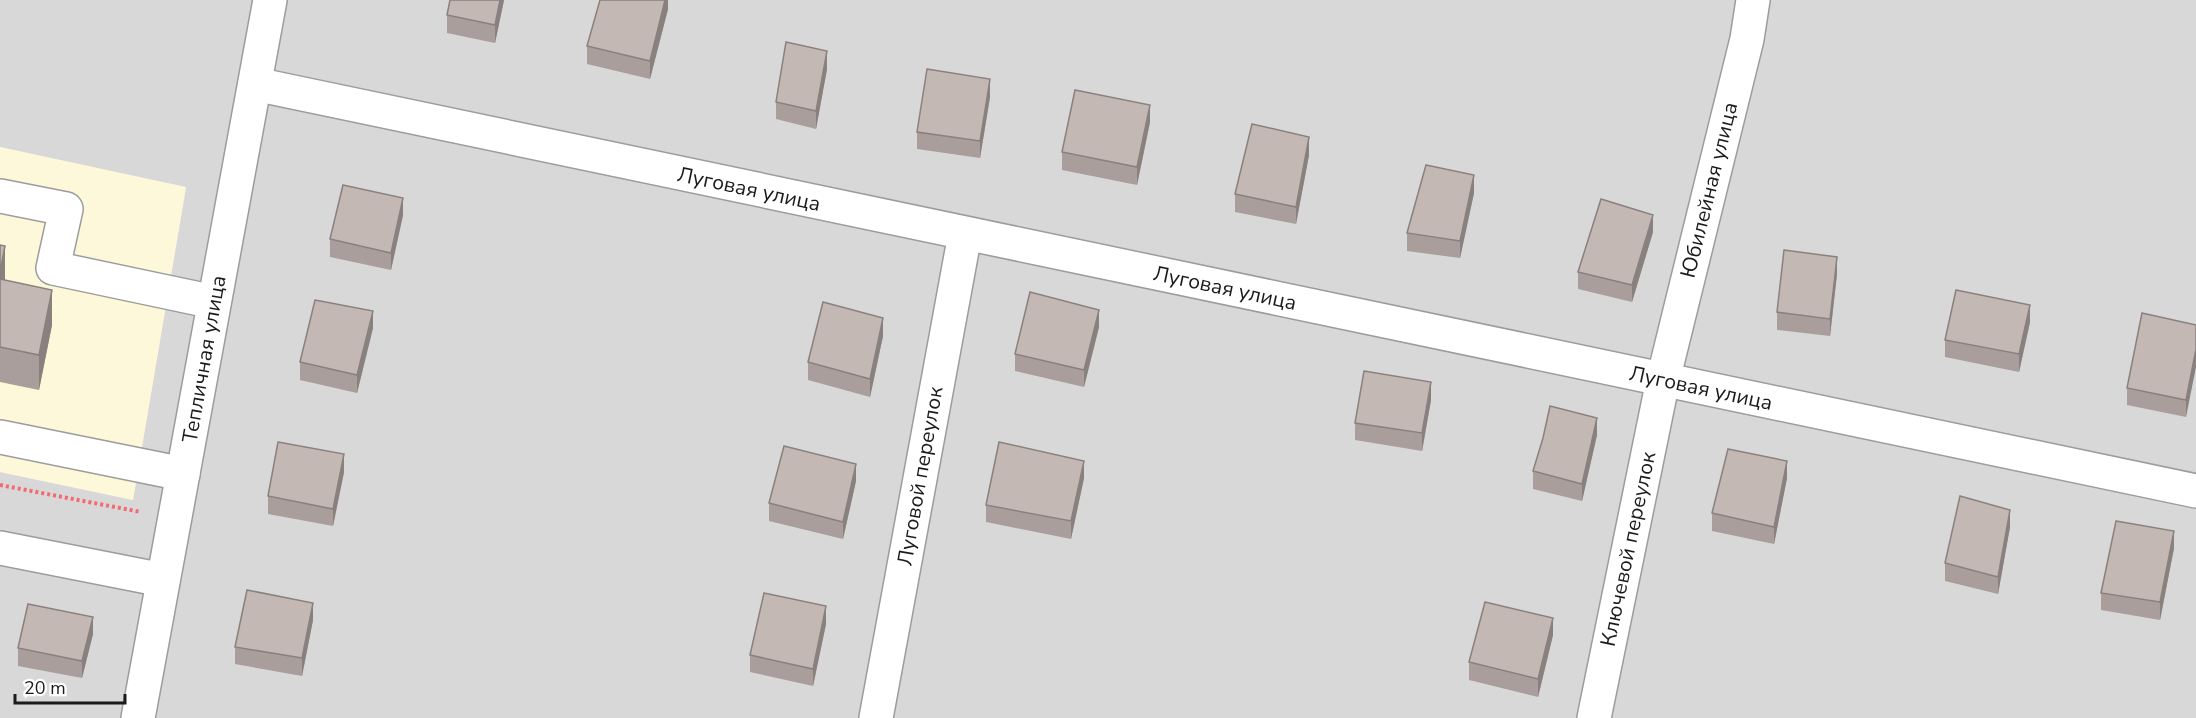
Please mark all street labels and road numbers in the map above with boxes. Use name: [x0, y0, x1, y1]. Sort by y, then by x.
street label: Юбилейная улица: [1674, 99, 1744, 281]
street label: Луговая улица: [675, 160, 823, 218]
street label: Луговая улица: [1151, 259, 1299, 317]
street label: Тепличная улица: [175, 273, 233, 445]
street label: Луговая улица: [1627, 359, 1775, 417]
street label: Луговой переулок: [890, 383, 950, 568]
street label: Ключевой переулок: [1594, 448, 1663, 649]

